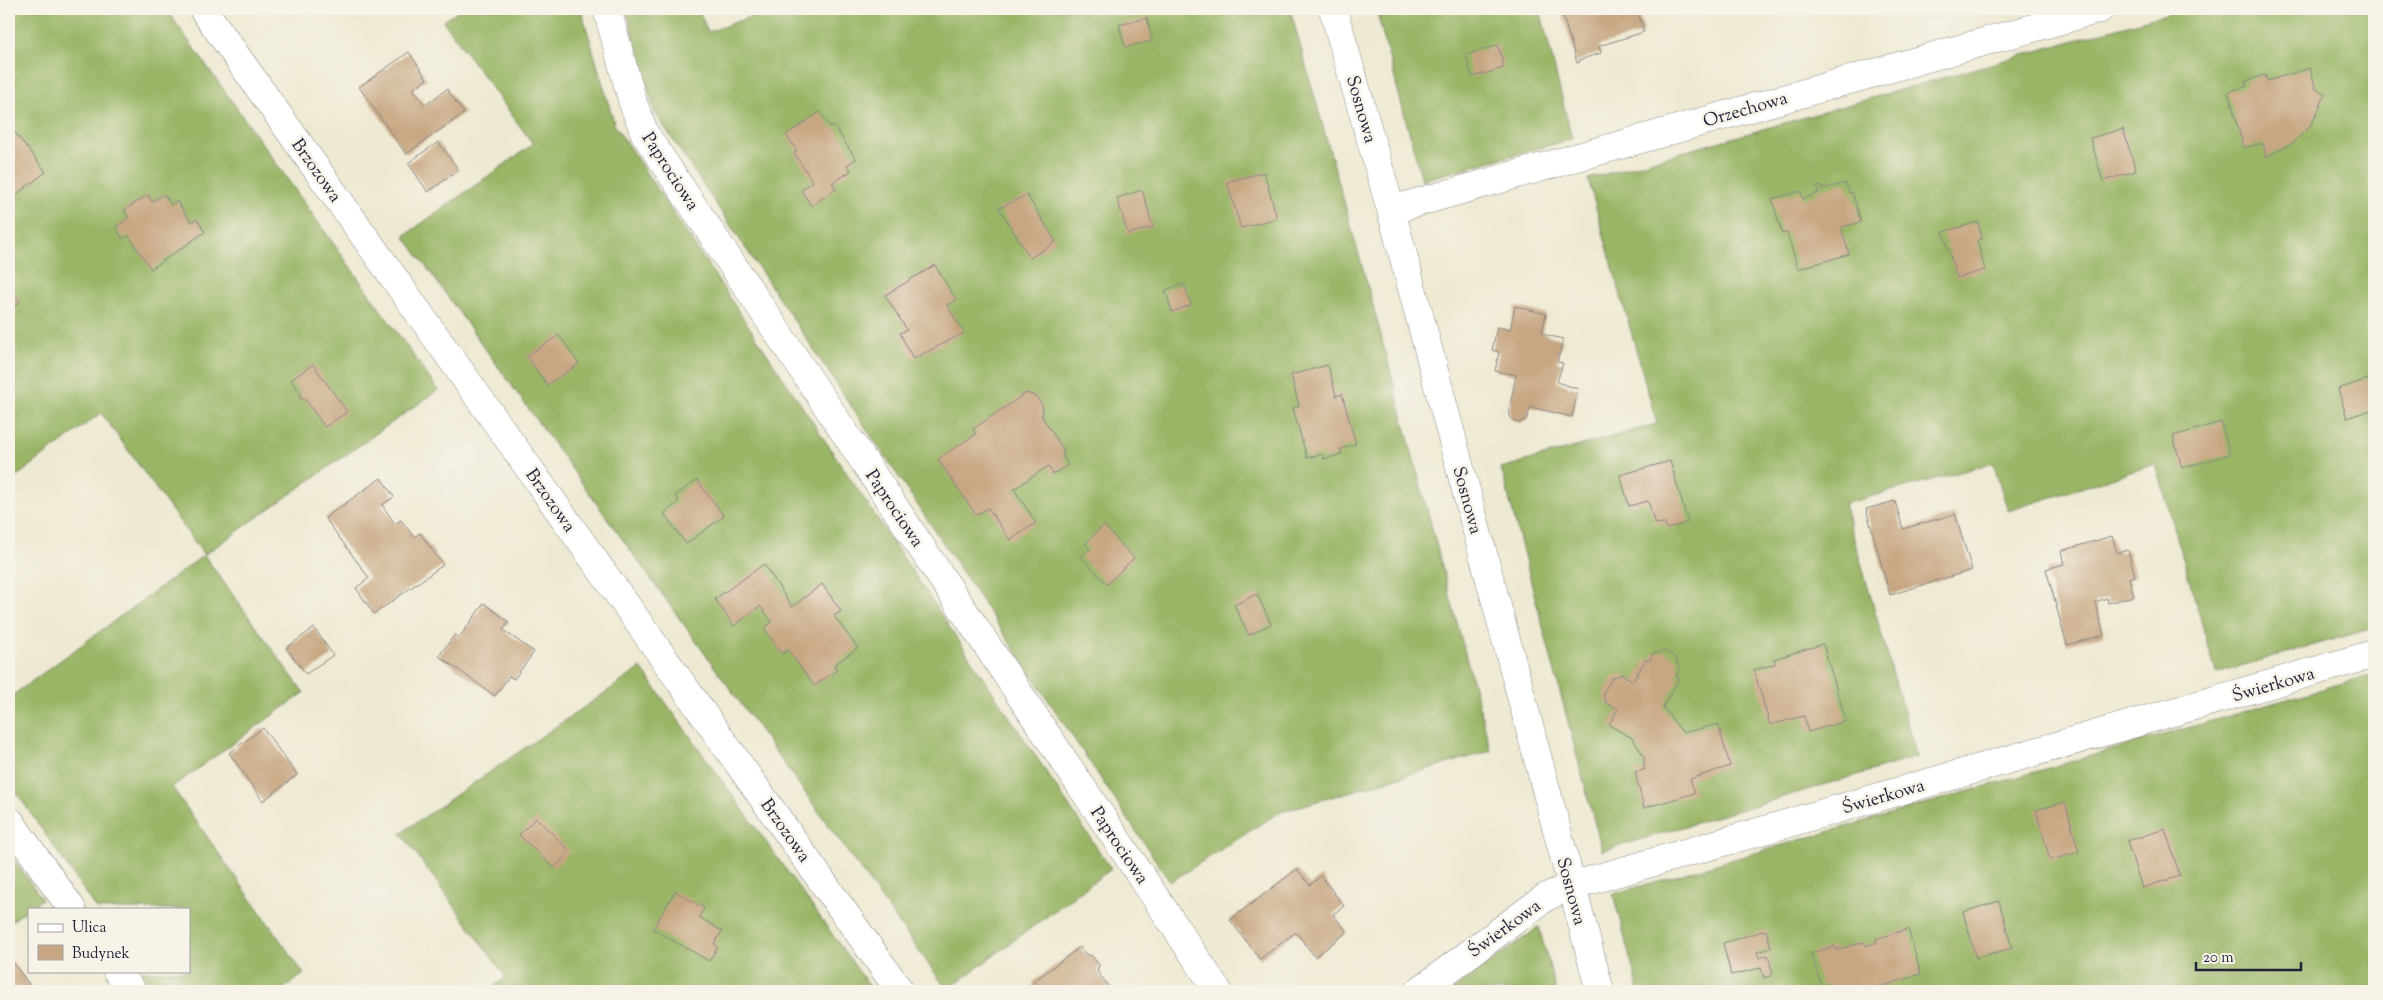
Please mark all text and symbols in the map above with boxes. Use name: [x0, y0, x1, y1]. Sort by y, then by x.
street label: Sosnowa: [1338, 73, 1382, 146]
street label: Orzechowa: [1700, 86, 1791, 135]
street label: Paprociowa: [634, 128, 704, 216]
street label: Brzozowa: [284, 134, 347, 208]
street label: Brzozowa: [518, 464, 581, 538]
street label: Sosnowa: [1445, 464, 1488, 537]
street label: Paprociowa: [858, 465, 929, 553]
street label: Świerkowa: [2229, 661, 2318, 710]
street label: Świerkowa: [1839, 773, 1928, 822]
street label: Brzozowa: [753, 794, 816, 868]
street label: Paprociowa: [1083, 802, 1154, 890]
street label: Sosnowa: [1549, 855, 1592, 928]
street label: Świerkowa: [1463, 893, 1547, 965]
legend: [28, 908, 190, 972]
text: Ulica: [72, 918, 106, 939]
scale bar: [2196, 940, 2300, 972]
text: Budynek: [72, 944, 130, 965]
text: 20 m: [2203, 948, 2234, 969]

